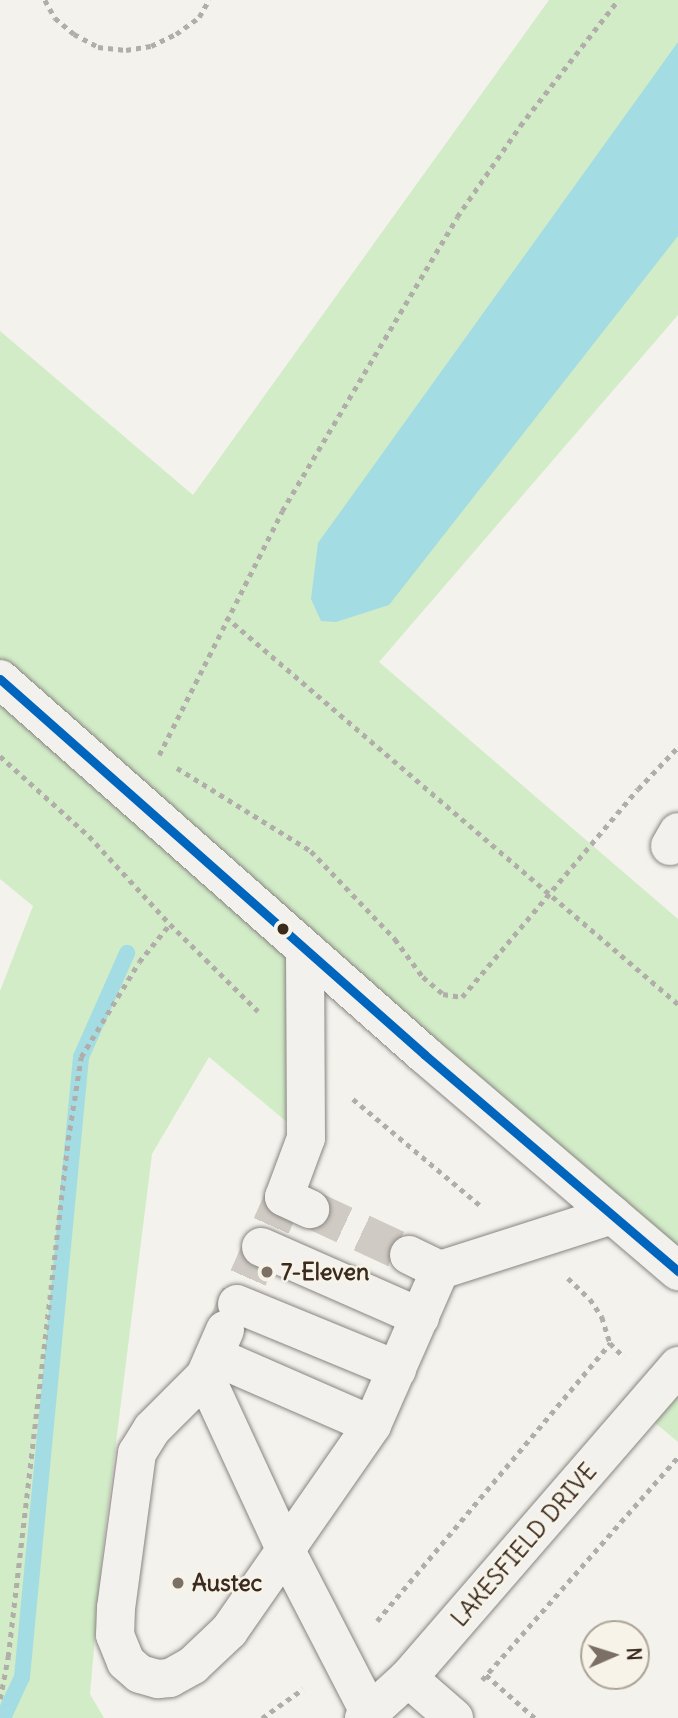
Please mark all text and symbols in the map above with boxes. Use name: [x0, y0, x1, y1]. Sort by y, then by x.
unlabelled marker: [276, 922, 290, 936]
place label: 7-Eleven: [281, 1258, 369, 1286]
marker: 7-Eleven: [259, 1264, 275, 1280]
street label: LAKESFIELD DRIVE: [446, 1458, 602, 1632]
place label: Austec: [192, 1569, 262, 1597]
marker: Austec: [170, 1575, 186, 1591]
north arrow: [580, 1620, 650, 1690]
text: N: [622, 1647, 646, 1661]

